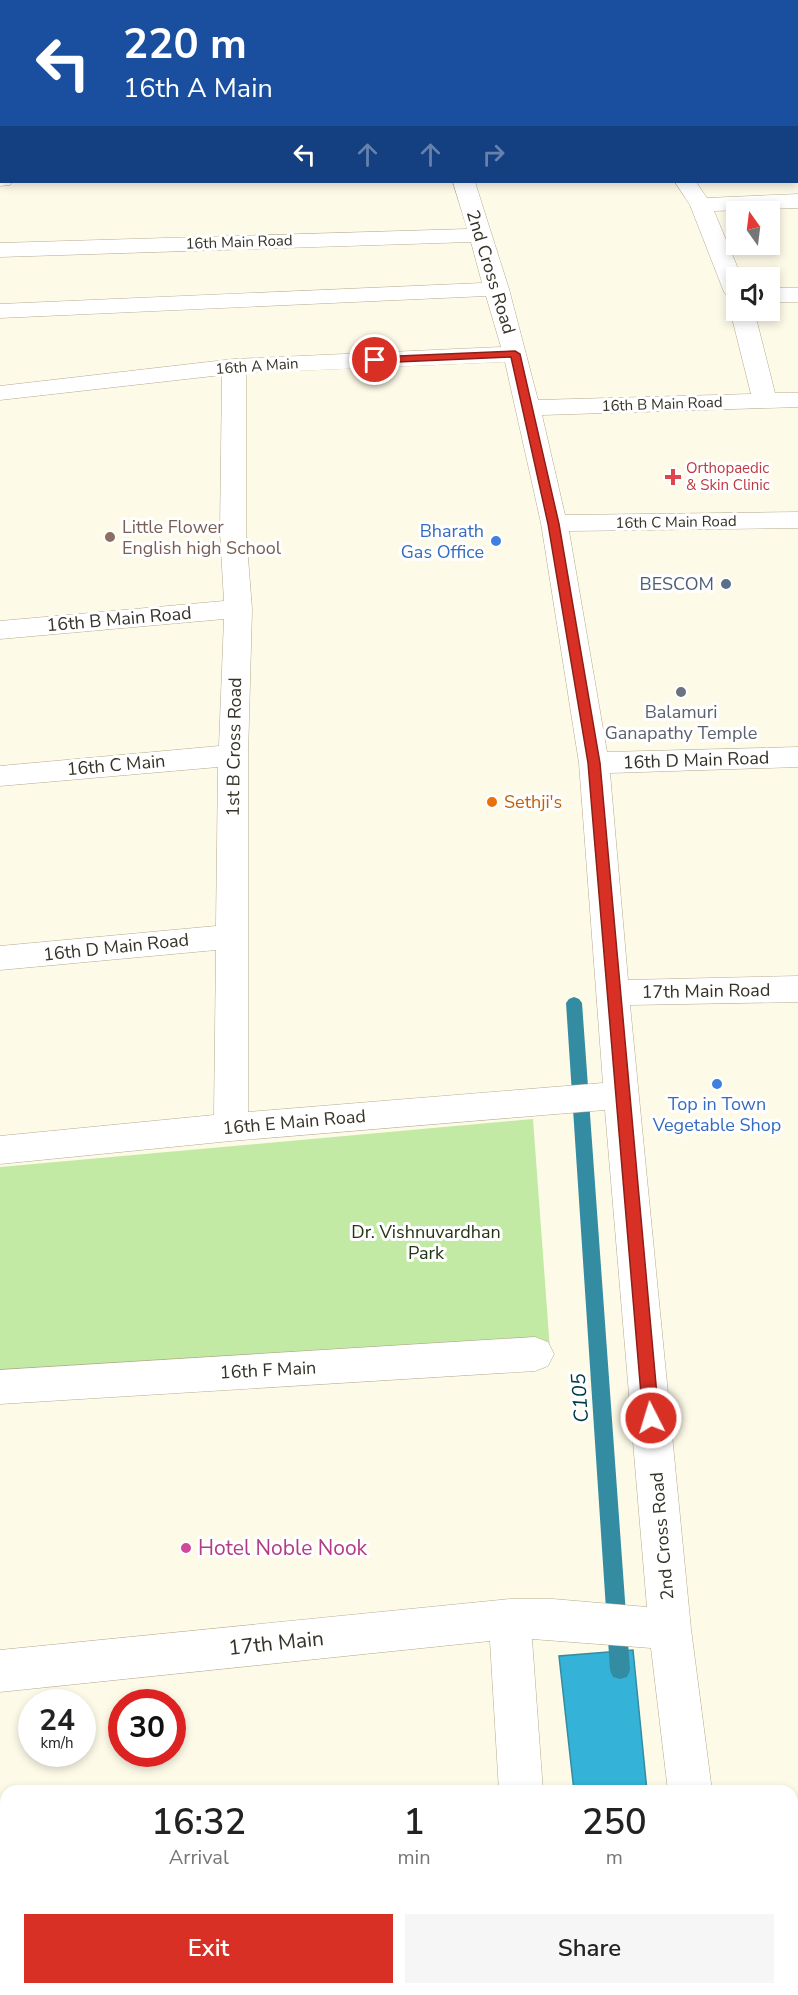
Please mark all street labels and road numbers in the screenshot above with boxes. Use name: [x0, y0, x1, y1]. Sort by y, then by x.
street label: 2nd Cross Road: [461, 207, 521, 337]
street label: 16th Main Road: [185, 230, 293, 254]
street label: 16th A Main: [215, 353, 299, 379]
street label: 16th B Main Road: [601, 392, 723, 416]
street label: 16th C Main Road: [615, 511, 737, 533]
street label: 16th B Main Road: [46, 601, 192, 637]
street label: 1st B Cross Road: [221, 677, 247, 817]
street label: 16th D Main Road: [622, 745, 770, 775]
street label: 16th C Main: [66, 749, 166, 781]
street label: 16th D Main Road: [42, 927, 190, 967]
street label: 17th Main Road: [642, 978, 770, 1004]
street label: 16th E Main Road: [221, 1104, 367, 1140]
street label: 16th F Main: [219, 1355, 317, 1385]
street label: 2nd Cross Road: [644, 1471, 680, 1601]
street label: 17th Main: [227, 1624, 325, 1662]

